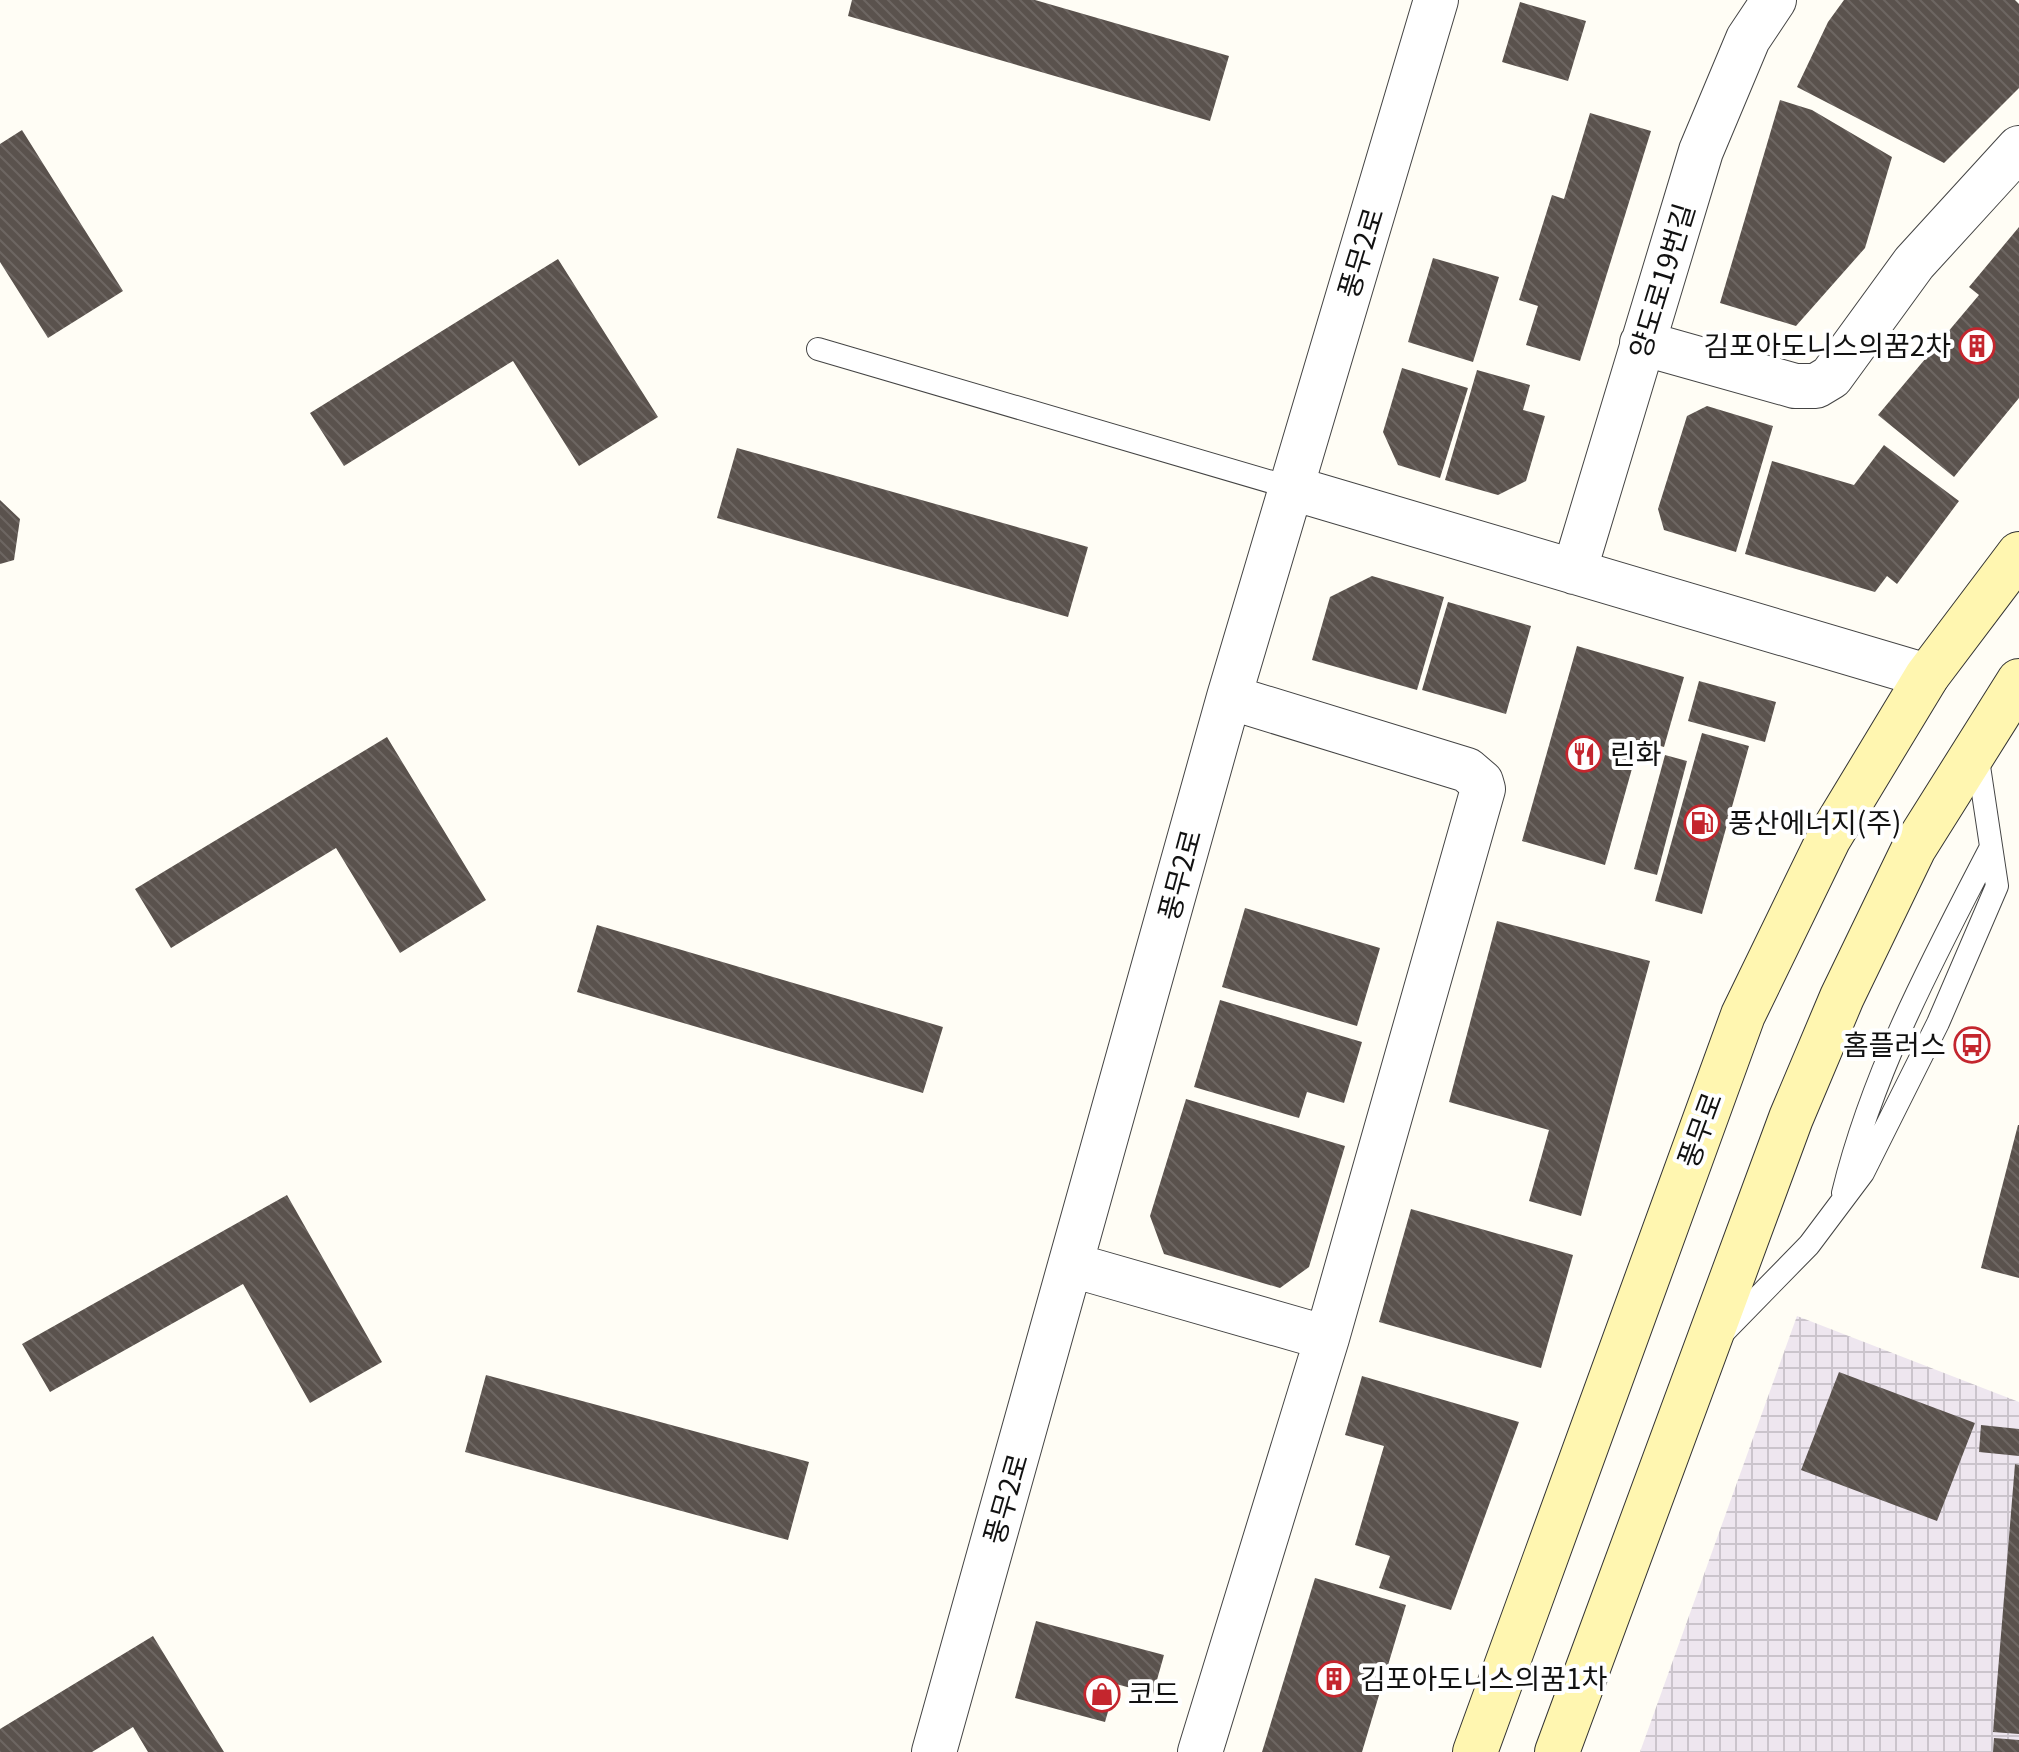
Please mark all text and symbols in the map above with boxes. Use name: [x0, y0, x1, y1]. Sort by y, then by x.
street label: 양도로19번길: [1618, 198, 1703, 363]
street label: 풍무2로: [1326, 202, 1392, 303]
place label: 김포아도니스의꿈2차: [1704, 324, 1951, 364]
building icon: 김포아도니스의꿈2차: [1958, 327, 1996, 365]
place label: 린화: [1610, 732, 1662, 772]
restaurant icon: 린화: [1565, 735, 1603, 773]
place label: 풍산에너지(주): [1728, 801, 1902, 841]
fuel station icon: 풍산에너지(주): [1683, 804, 1721, 842]
street label: 풍무2로: [1147, 824, 1209, 924]
place label: 홈플러스: [1843, 1023, 1946, 1063]
bus stop icon: 홈플러스: [1953, 1026, 1991, 1064]
street label: 풍무로: [1666, 1086, 1730, 1172]
street label: 풍무2로: [972, 1448, 1036, 1549]
place label: 김포아도니스의꿈1차: [1360, 1657, 1608, 1697]
building icon: 김포아도니스의꿈1차: [1315, 1660, 1353, 1698]
place label: 코드: [1128, 1672, 1180, 1712]
shop icon: 코드: [1083, 1675, 1121, 1713]

